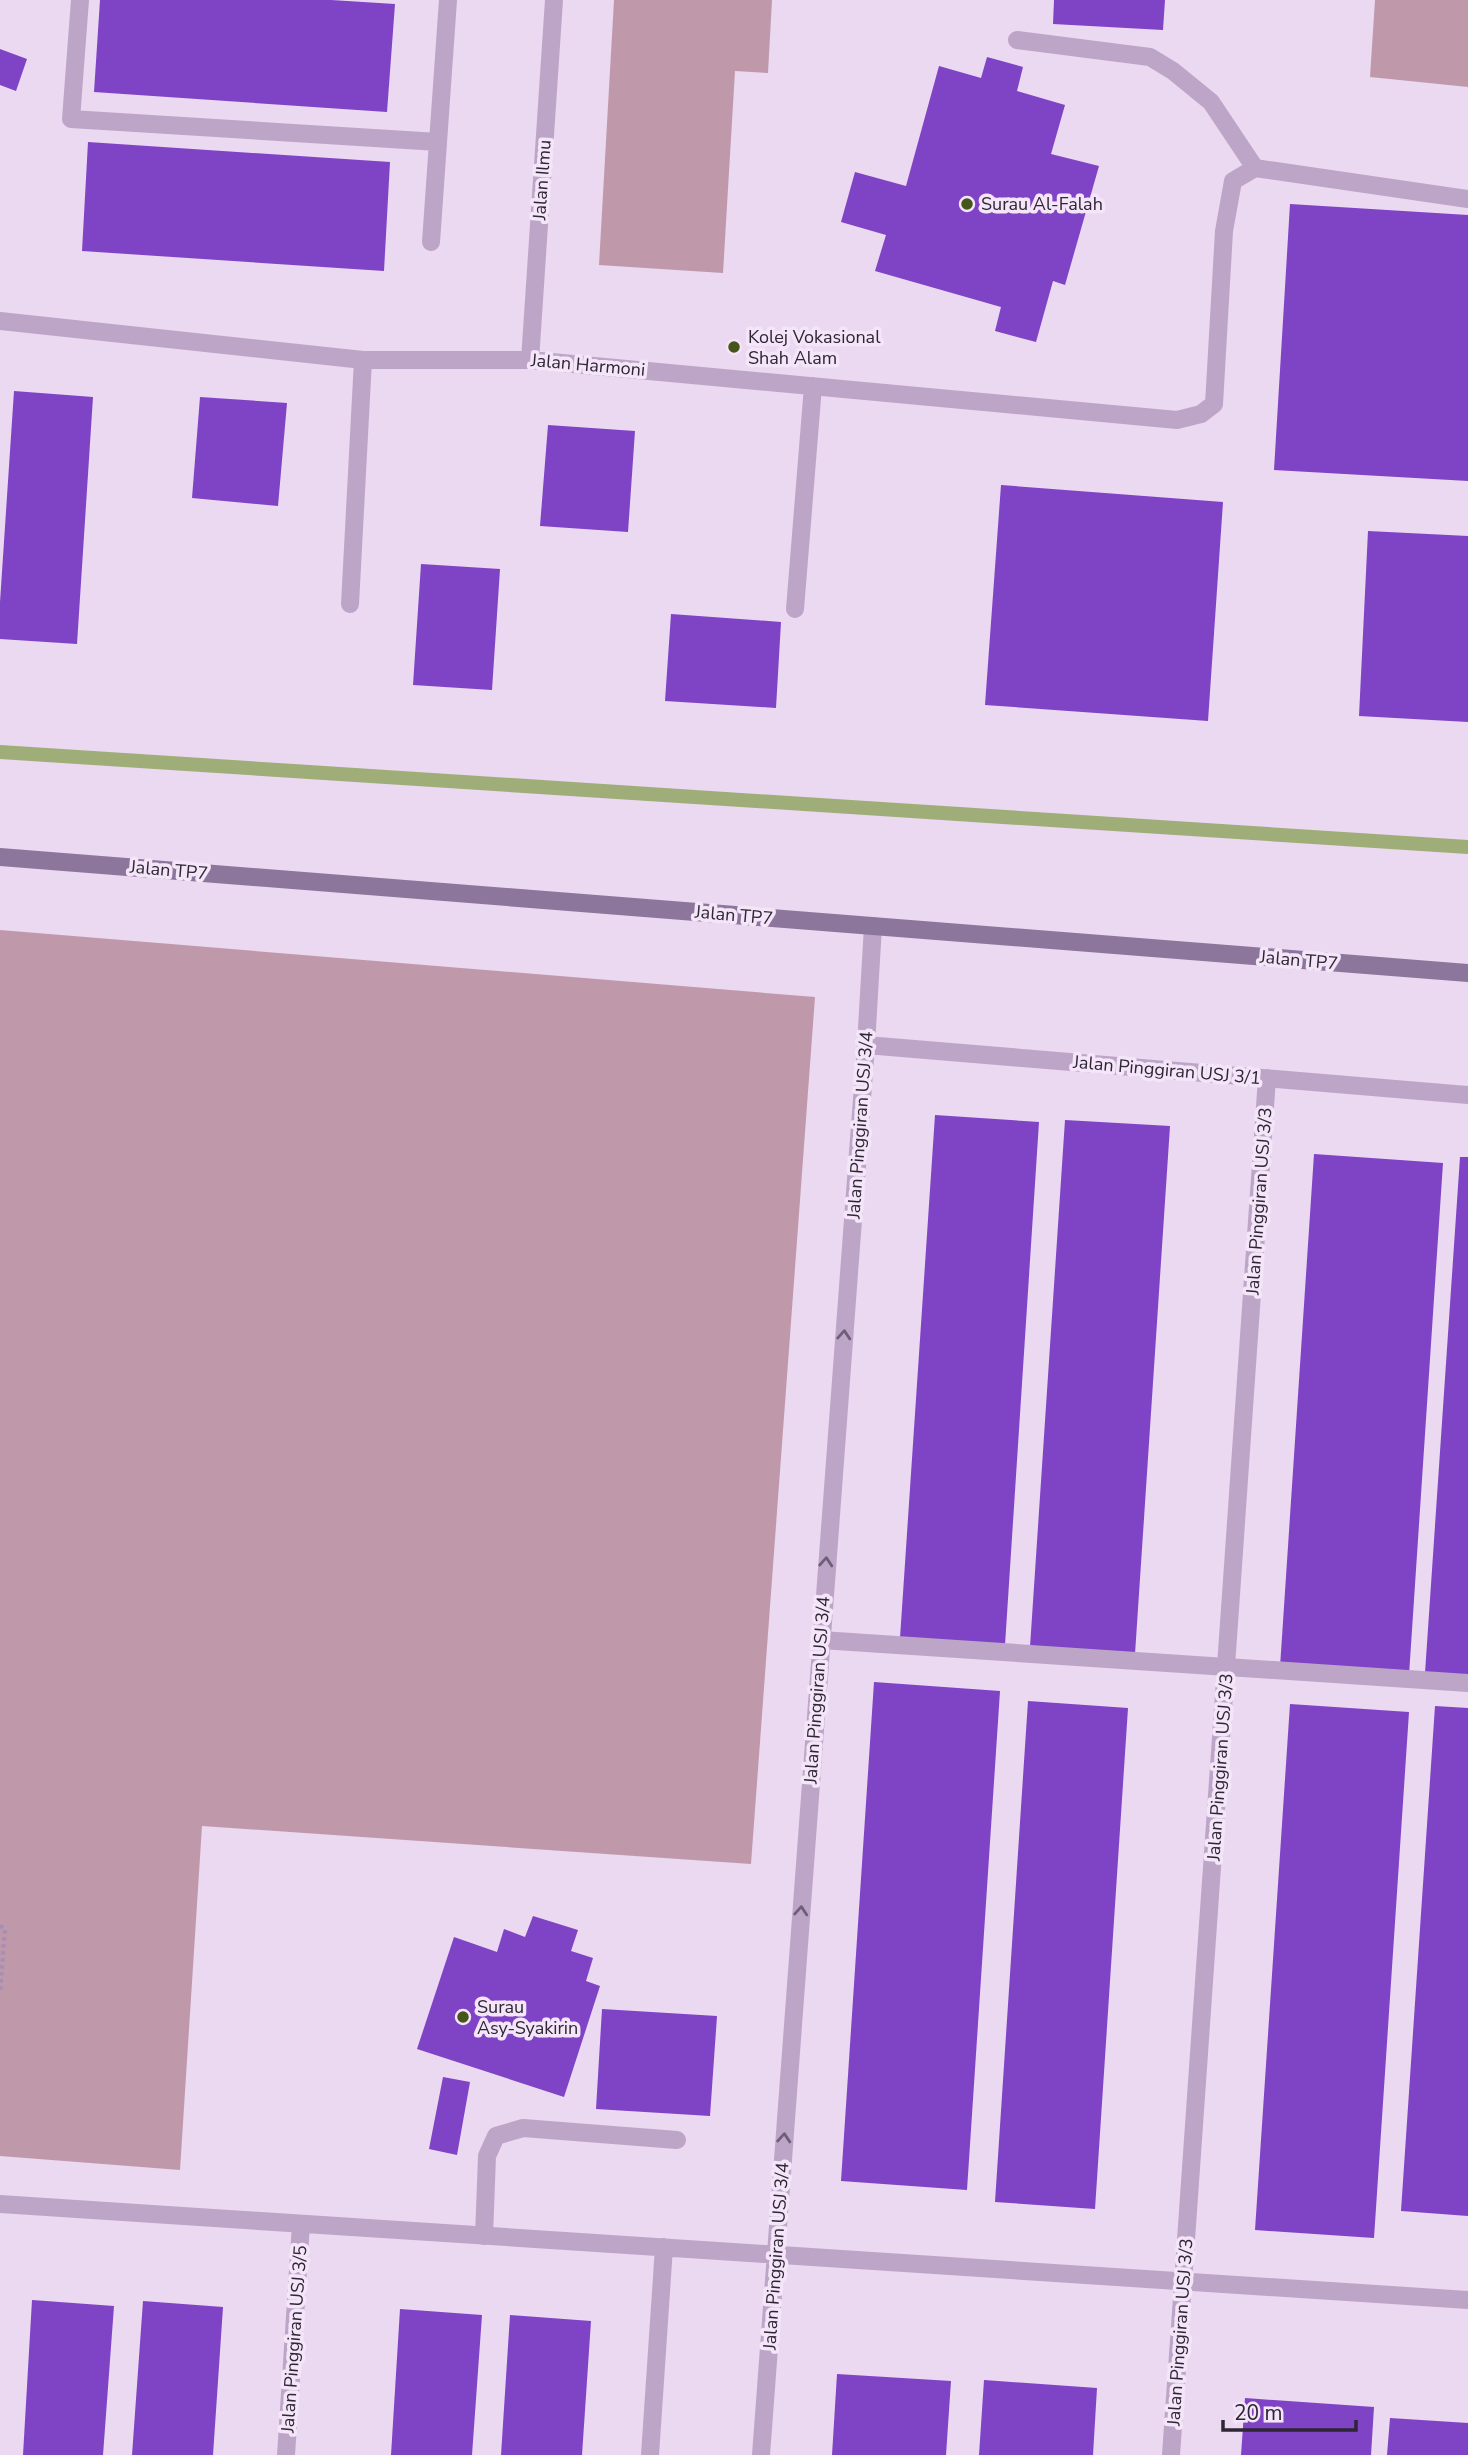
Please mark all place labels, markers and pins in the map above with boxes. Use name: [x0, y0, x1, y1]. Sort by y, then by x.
place label: Surau Al-Falah: [981, 192, 1103, 216]
marker: Surau Al-Falah: [959, 196, 975, 212]
place label: Kolej Vokasional Shah Alam: [748, 325, 881, 370]
marker: Kolej Vokasional Shah Alam: [726, 339, 742, 355]
place label: Surau Asy-Syakirin: [477, 1995, 578, 2040]
marker: Surau Asy-Syakirin: [455, 2009, 471, 2025]

